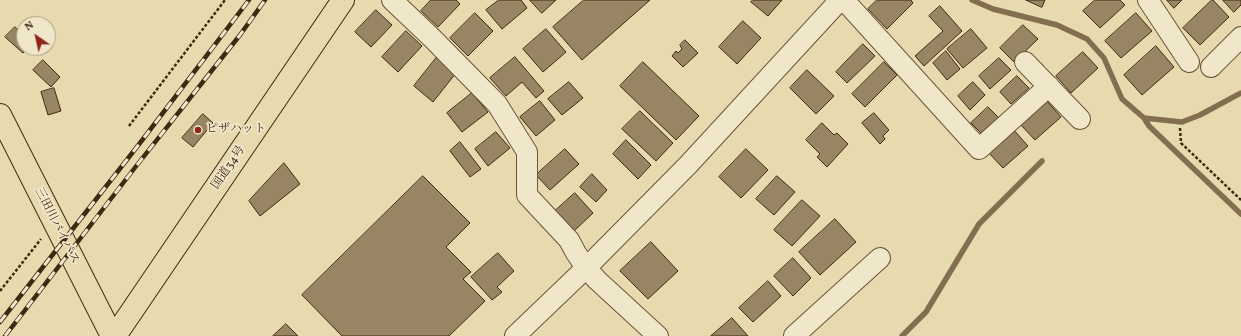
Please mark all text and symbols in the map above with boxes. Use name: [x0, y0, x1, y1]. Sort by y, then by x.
north arrow: [16, 16, 56, 56]
text: N: [22, 18, 37, 35]
place label: ピザハット: [206, 123, 266, 137]
marker: ピザハット: [193, 125, 203, 135]
street label: 国道34号: [209, 144, 249, 192]
street label: 三田川バイパス: [31, 185, 81, 267]

